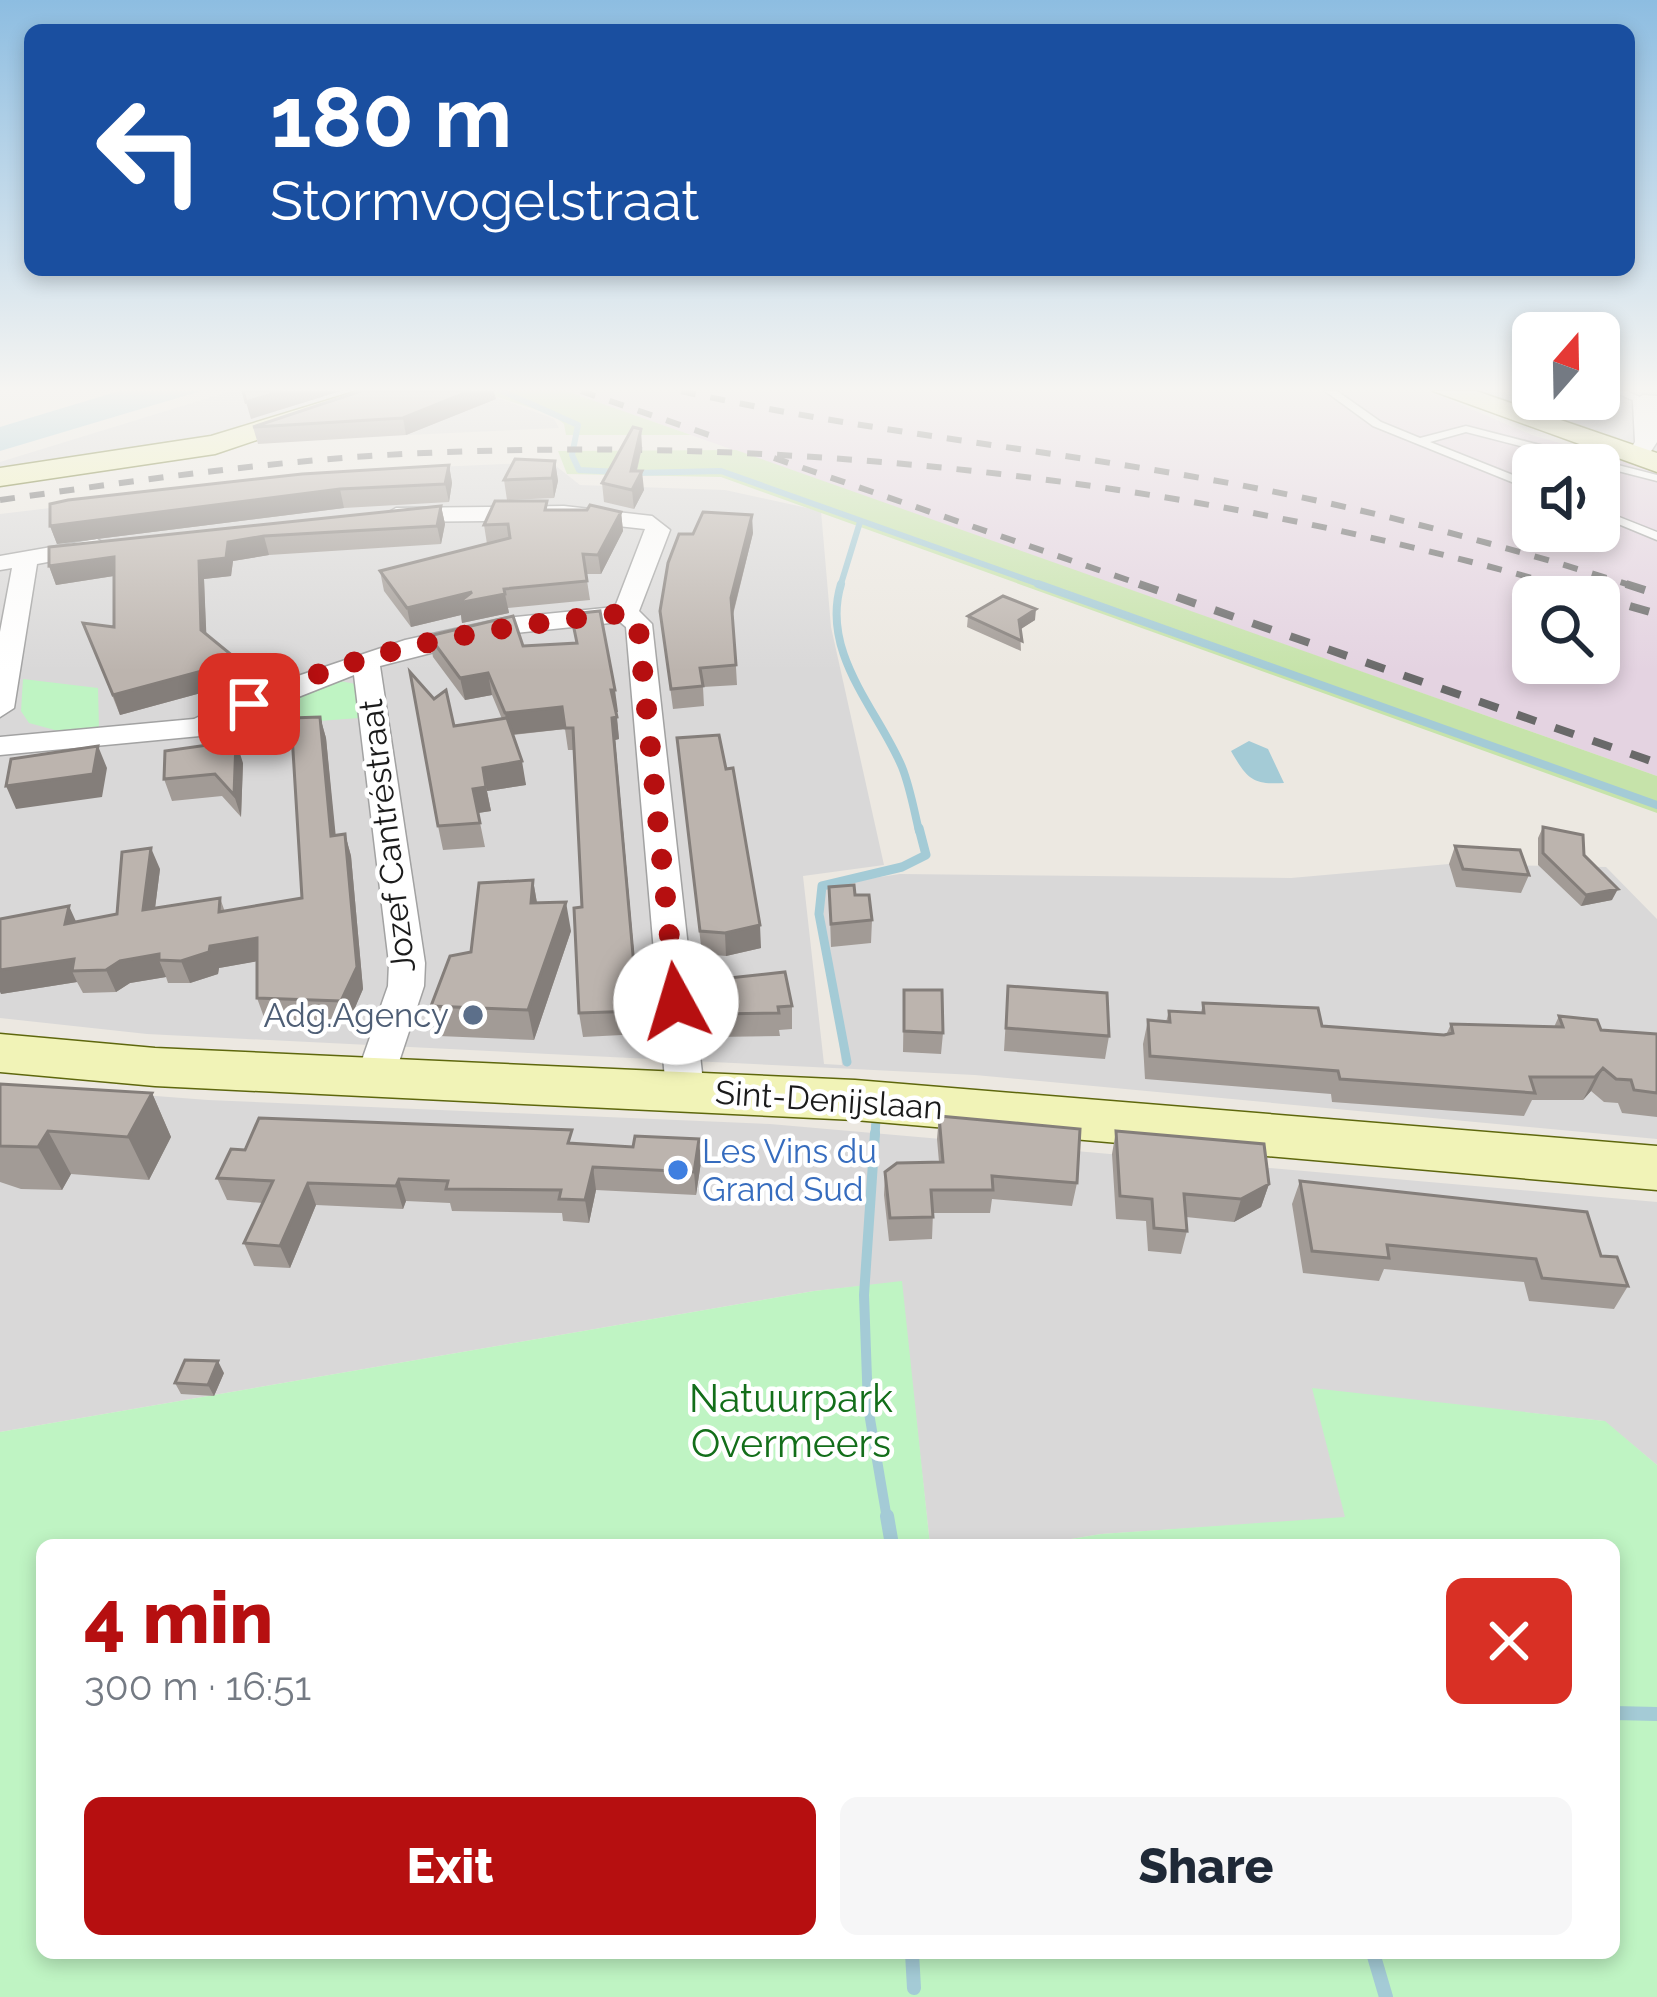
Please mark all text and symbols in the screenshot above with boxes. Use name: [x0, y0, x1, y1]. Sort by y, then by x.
text: 180 m: [270, 68, 512, 167]
icon: left: [72, 72, 228, 228]
text: Stormvogelstraat: [270, 169, 699, 233]
north arrow: [1512, 312, 1620, 420]
map controls: [1512, 312, 1620, 684]
button: sound: [1512, 444, 1620, 552]
button: search: [1512, 576, 1620, 684]
pin: [198, 653, 300, 755]
icon: arrive: [216, 671, 282, 737]
street label: Jozef Cantréstraat: [351, 697, 423, 975]
position arrow: [613, 939, 739, 1065]
place label: Adg.Agency: [263, 996, 449, 1035]
marker: Adg.Agency: [460, 1002, 486, 1028]
street label: Sint-Denijslaan: [714, 1073, 944, 1127]
place label: Les Vins du Grand Sud: [702, 1132, 877, 1209]
marker: Les Vins du Grand Sud: [665, 1157, 691, 1183]
park label: Natuurpark Overmeers: [689, 1375, 893, 1466]
text: 4 min: [84, 1575, 273, 1660]
button: close: [1446, 1578, 1572, 1704]
text: 300 m · 16:51: [84, 1663, 311, 1709]
button: Exit: [84, 1797, 816, 1935]
button: Share: [840, 1797, 1572, 1935]

